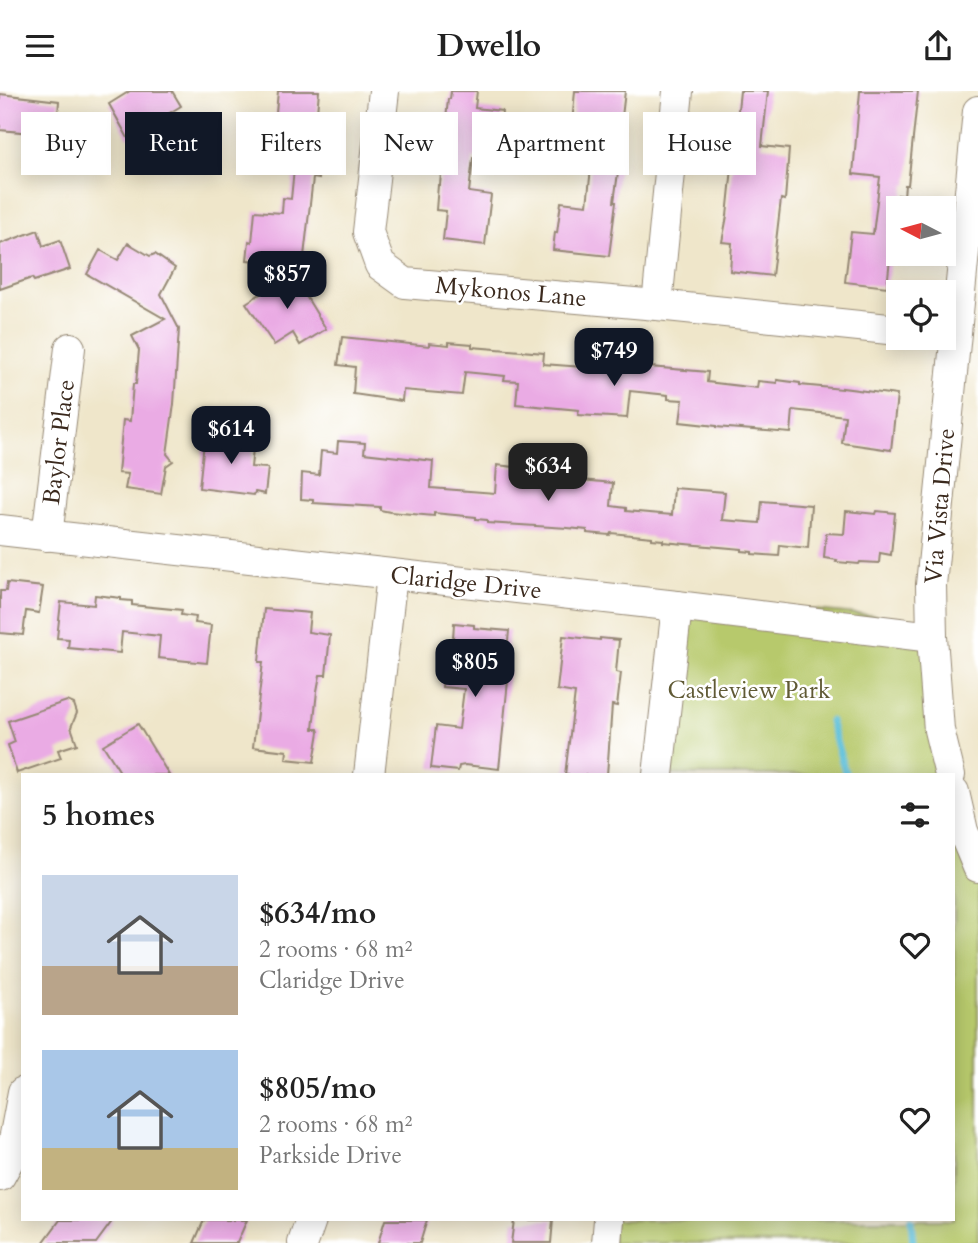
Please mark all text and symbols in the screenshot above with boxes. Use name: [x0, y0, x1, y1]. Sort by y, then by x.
text: Dwello: [437, 24, 541, 68]
icon: menu: [21, 27, 59, 65]
icon: share: [919, 27, 957, 65]
chip: Buy: [21, 112, 111, 175]
chip: Rent: [125, 112, 222, 175]
chip: Filters: [236, 112, 346, 175]
chip: New: [360, 112, 458, 175]
chip: Apartment: [472, 112, 629, 175]
chip: House: [643, 112, 756, 175]
north arrow: [886, 196, 956, 266]
map controls: [886, 196, 956, 350]
pin: $857: [246, 251, 328, 311]
text: $857: [263, 258, 311, 289]
street label: Mykonos Lane: [434, 269, 588, 315]
button: locate: [886, 280, 956, 350]
pin: $749: [573, 329, 655, 388]
text: $749: [590, 335, 638, 366]
street label: Baylor Place: [35, 377, 83, 507]
pin: $614: [190, 407, 272, 466]
text: $614: [207, 413, 255, 444]
street label: Via Vista Drive: [917, 427, 963, 585]
pin: $634: [507, 443, 589, 503]
text: $634: [524, 450, 572, 481]
street label: Claridge Drive: [389, 559, 543, 607]
pin: $805: [434, 639, 516, 699]
text: $805: [451, 646, 499, 677]
park label: Castleview Park: [668, 674, 831, 707]
text: 5 homes: [42, 795, 155, 836]
icon: filters: [896, 796, 934, 834]
text: $634/mo: [259, 893, 376, 934]
icon: home: [98, 903, 182, 987]
icon: heart: [896, 926, 934, 964]
text: 2 rooms · 68 m²: [259, 934, 412, 965]
text: Claridge Drive: [259, 965, 405, 996]
text: $805/mo: [259, 1068, 376, 1109]
icon: home: [98, 1078, 182, 1162]
icon: heart: [896, 1101, 934, 1139]
text: 2 rooms · 68 m²: [259, 1109, 412, 1140]
text: Parkside Drive: [259, 1140, 402, 1171]

